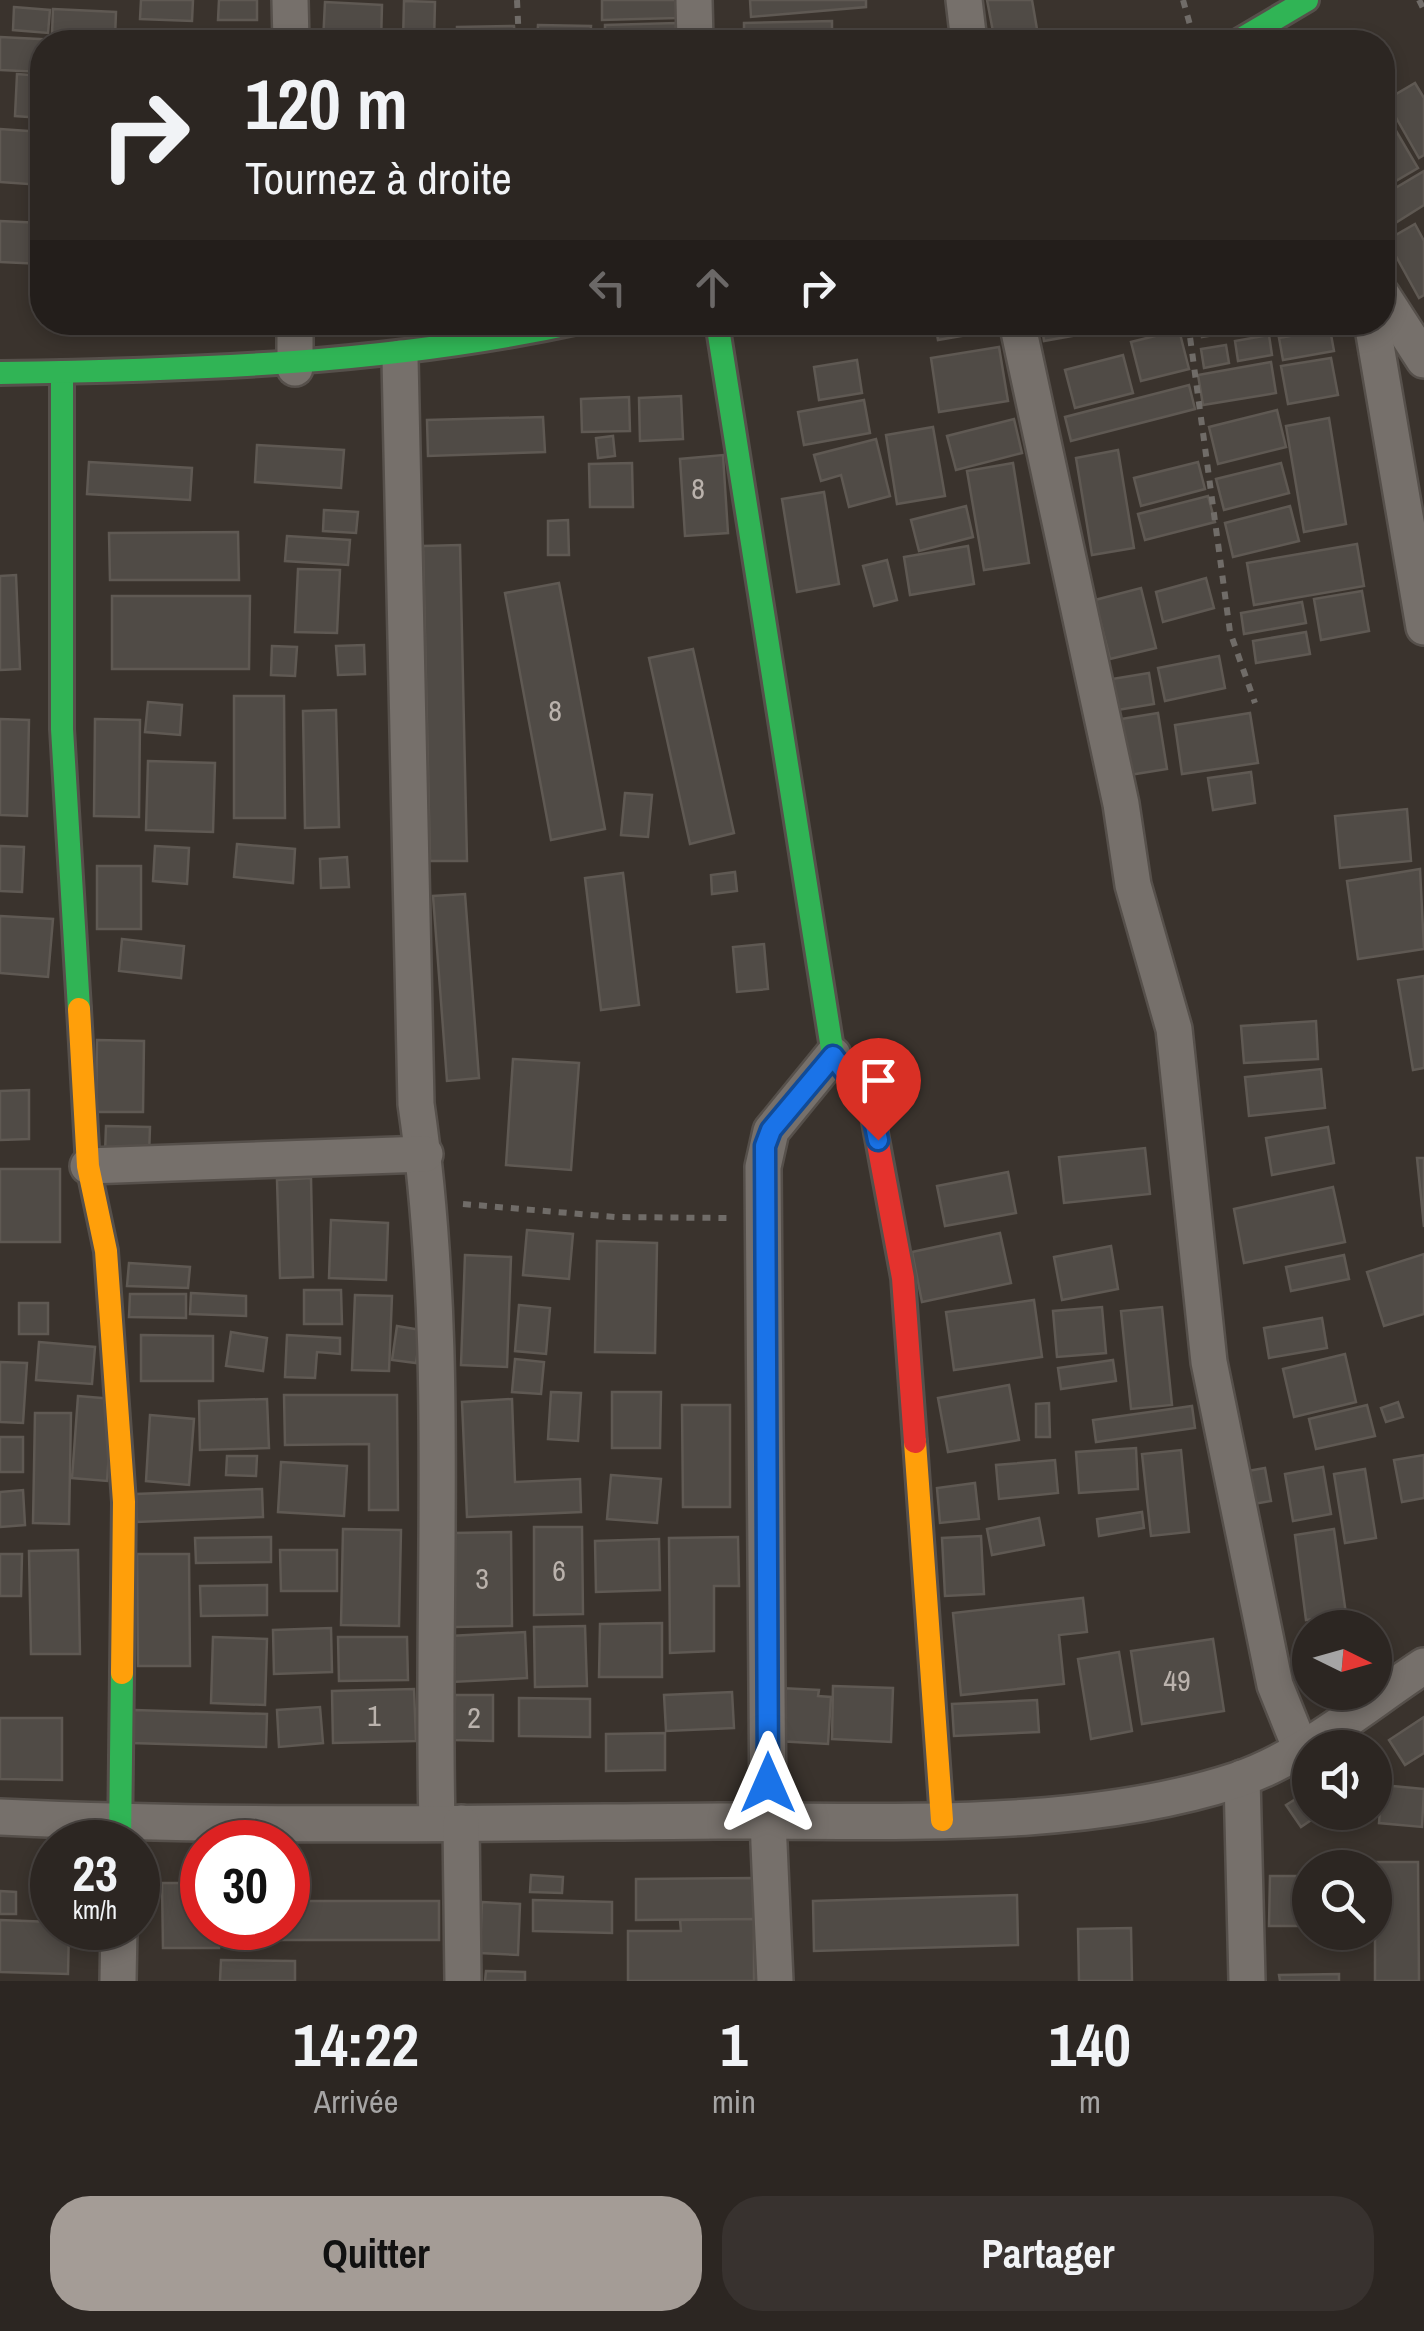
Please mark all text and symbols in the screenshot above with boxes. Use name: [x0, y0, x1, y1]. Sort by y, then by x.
text: 120 m: [245, 57, 408, 151]
icon: right: [80, 70, 210, 200]
text: Tournez à droite: [245, 147, 512, 208]
icon: left: [580, 260, 635, 315]
icon: ahead: [685, 260, 740, 315]
icon: right: [790, 260, 845, 315]
house number: 8: [691, 468, 705, 508]
house number: 8: [548, 690, 562, 730]
pin: [836, 1038, 921, 1141]
icon: arrive: [851, 1053, 906, 1108]
house number: 6: [552, 1550, 566, 1590]
house number: 3: [475, 1558, 489, 1598]
north arrow: [1292, 1610, 1392, 1710]
map controls: [1292, 1610, 1392, 1950]
house number: 49: [1163, 1660, 1191, 1700]
house number: 1: [367, 1695, 381, 1735]
house number: 2: [467, 1697, 481, 1737]
button: sound: [1292, 1730, 1392, 1830]
position arrow: [716, 1731, 820, 1835]
speed limit sign: 30: [180, 1820, 310, 1950]
text: 23: [72, 1839, 118, 1907]
button: search: [1292, 1850, 1392, 1950]
text: km/h: [73, 1893, 117, 1927]
text: 14:22: [293, 2004, 419, 2085]
text: 1: [720, 2004, 748, 2085]
text: 140: [1049, 2004, 1131, 2085]
text: Arrivée: [314, 2080, 398, 2123]
text: min: [712, 2080, 756, 2123]
text: m: [1079, 2080, 1101, 2123]
button: Quitter: [50, 2196, 702, 2311]
button: Partager: [722, 2196, 1374, 2311]

